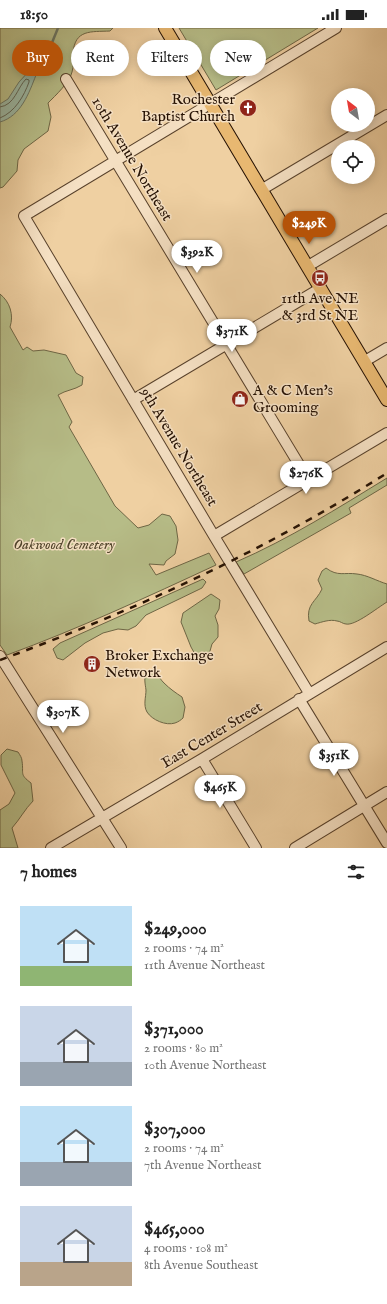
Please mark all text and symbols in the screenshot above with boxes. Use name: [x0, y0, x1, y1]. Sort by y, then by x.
text: 18:50: [20, 5, 48, 24]
chip: Buy: [12, 40, 63, 76]
chip: Rent: [71, 40, 129, 76]
chip: Filters: [137, 40, 202, 76]
chip: New: [210, 40, 266, 76]
north arrow: [331, 88, 375, 132]
map controls: [331, 88, 375, 184]
place label: Rochester Baptist Church: [141, 90, 235, 126]
street label: 10th Avenue Northeast: [87, 94, 177, 224]
church icon: Rochester Baptist Church: [238, 98, 258, 118]
button: locate: [331, 140, 375, 184]
pin: $249K: [281, 211, 337, 245]
text: $249K: [292, 215, 326, 232]
pin: $392K: [169, 240, 225, 274]
text: $392K: [180, 244, 214, 261]
bus stop icon: 11th Ave NE & 3rd St NE: [310, 268, 330, 288]
place label: 11th Ave NE & 3rd St NE: [281, 289, 359, 325]
pin: $371K: [204, 319, 260, 353]
text: $371K: [216, 323, 248, 340]
place label: A & C Men's Grooming: [252, 381, 333, 417]
street label: 9th Avenue Northeast: [136, 383, 222, 510]
shop icon: A & C Men's Grooming: [230, 389, 250, 409]
pin: $276K: [278, 461, 334, 495]
text: $276K: [289, 465, 323, 482]
park label: Oakwood Cemetery: [13, 535, 115, 554]
place label: Broker Exchange Network: [105, 646, 214, 682]
building icon: Broker Exchange Network: [82, 654, 102, 674]
street label: East Center Street: [158, 697, 266, 773]
pin: $307K: [35, 700, 91, 734]
text: $307K: [46, 704, 80, 721]
pin: $351K: [306, 743, 362, 777]
text: $351K: [318, 747, 350, 764]
pin: $465K: [192, 775, 248, 809]
text: $465K: [203, 779, 237, 796]
icon: filters: [345, 861, 367, 883]
text: 7 homes: [20, 862, 77, 883]
text: $249,000: [144, 919, 207, 940]
icon: home: [52, 922, 100, 970]
text: 2 rooms · 74 m²: [144, 940, 224, 957]
text: 11th Avenue Northeast: [144, 957, 265, 974]
text: $371,000: [144, 1019, 204, 1040]
icon: home: [52, 1022, 100, 1070]
text: 2 rooms · 80 m²: [144, 1040, 223, 1057]
text: 10th Avenue Northeast: [144, 1057, 267, 1074]
text: $307,000: [144, 1119, 206, 1140]
icon: home: [52, 1122, 100, 1170]
text: 2 rooms · 74 m²: [144, 1140, 224, 1157]
text: 7th Avenue Northeast: [144, 1157, 261, 1174]
text: $465,000: [144, 1219, 205, 1240]
icon: home: [52, 1222, 100, 1270]
text: 4 rooms · 108 m²: [144, 1240, 228, 1257]
text: 8th Avenue Southeast: [144, 1257, 258, 1274]

